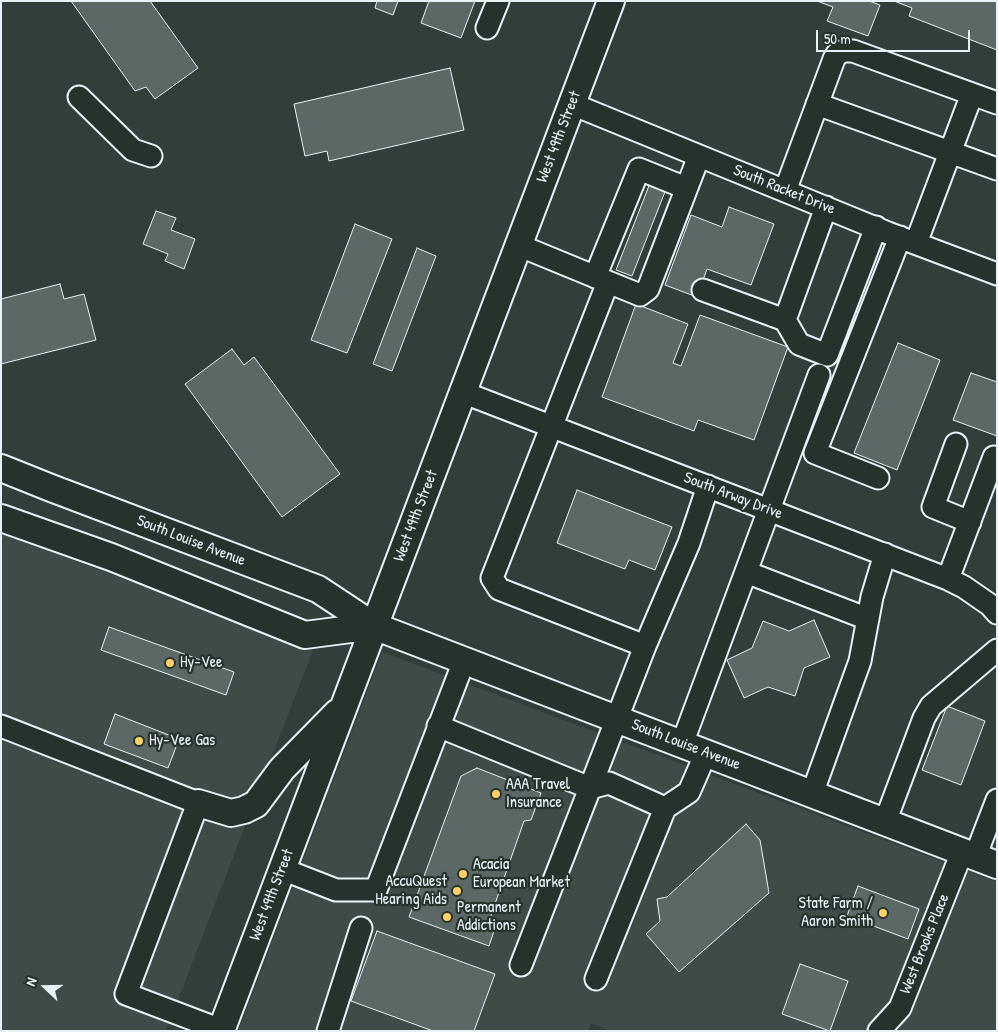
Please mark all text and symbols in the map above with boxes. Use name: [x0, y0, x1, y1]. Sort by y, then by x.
scale bar: [818, 20, 972, 52]
text: 50 m: [824, 28, 851, 49]
street label: West 49th Street: [533, 88, 585, 186]
street label: South Racket Drive: [730, 161, 838, 219]
street label: West 49th Street: [390, 467, 442, 565]
street label: South Arway Drive: [681, 468, 785, 524]
street label: South Louise Avenue: [134, 511, 248, 571]
place label: Hy-Vee: [180, 653, 222, 673]
marker: Hy-Vee: [164, 657, 176, 669]
street label: South Louise Avenue: [629, 715, 743, 775]
place label: Hy-Vee Gas: [149, 731, 215, 751]
marker: Hy-Vee Gas: [133, 735, 145, 747]
place label: AAA Travel Insurance: [506, 775, 570, 813]
marker: AAA Travel Insurance: [490, 788, 502, 800]
street label: West 49th Street: [246, 846, 298, 944]
place label: Acacia European Market: [473, 855, 570, 893]
marker: Acacia European Market: [457, 868, 469, 880]
place label: AccuQuest Hearing Aids: [375, 872, 447, 910]
marker: AccuQuest Hearing Aids: [451, 885, 463, 897]
street label: West Brooks Place: [896, 891, 954, 997]
place label: State Farm / Aaron Smith: [799, 894, 873, 932]
place label: Permanent Addictions: [457, 898, 521, 936]
marker: State Farm / Aaron Smith: [877, 907, 889, 919]
marker: Permanent Addictions: [441, 911, 453, 923]
north arrow: [20, 962, 70, 1012]
text: N: [20, 975, 41, 988]

